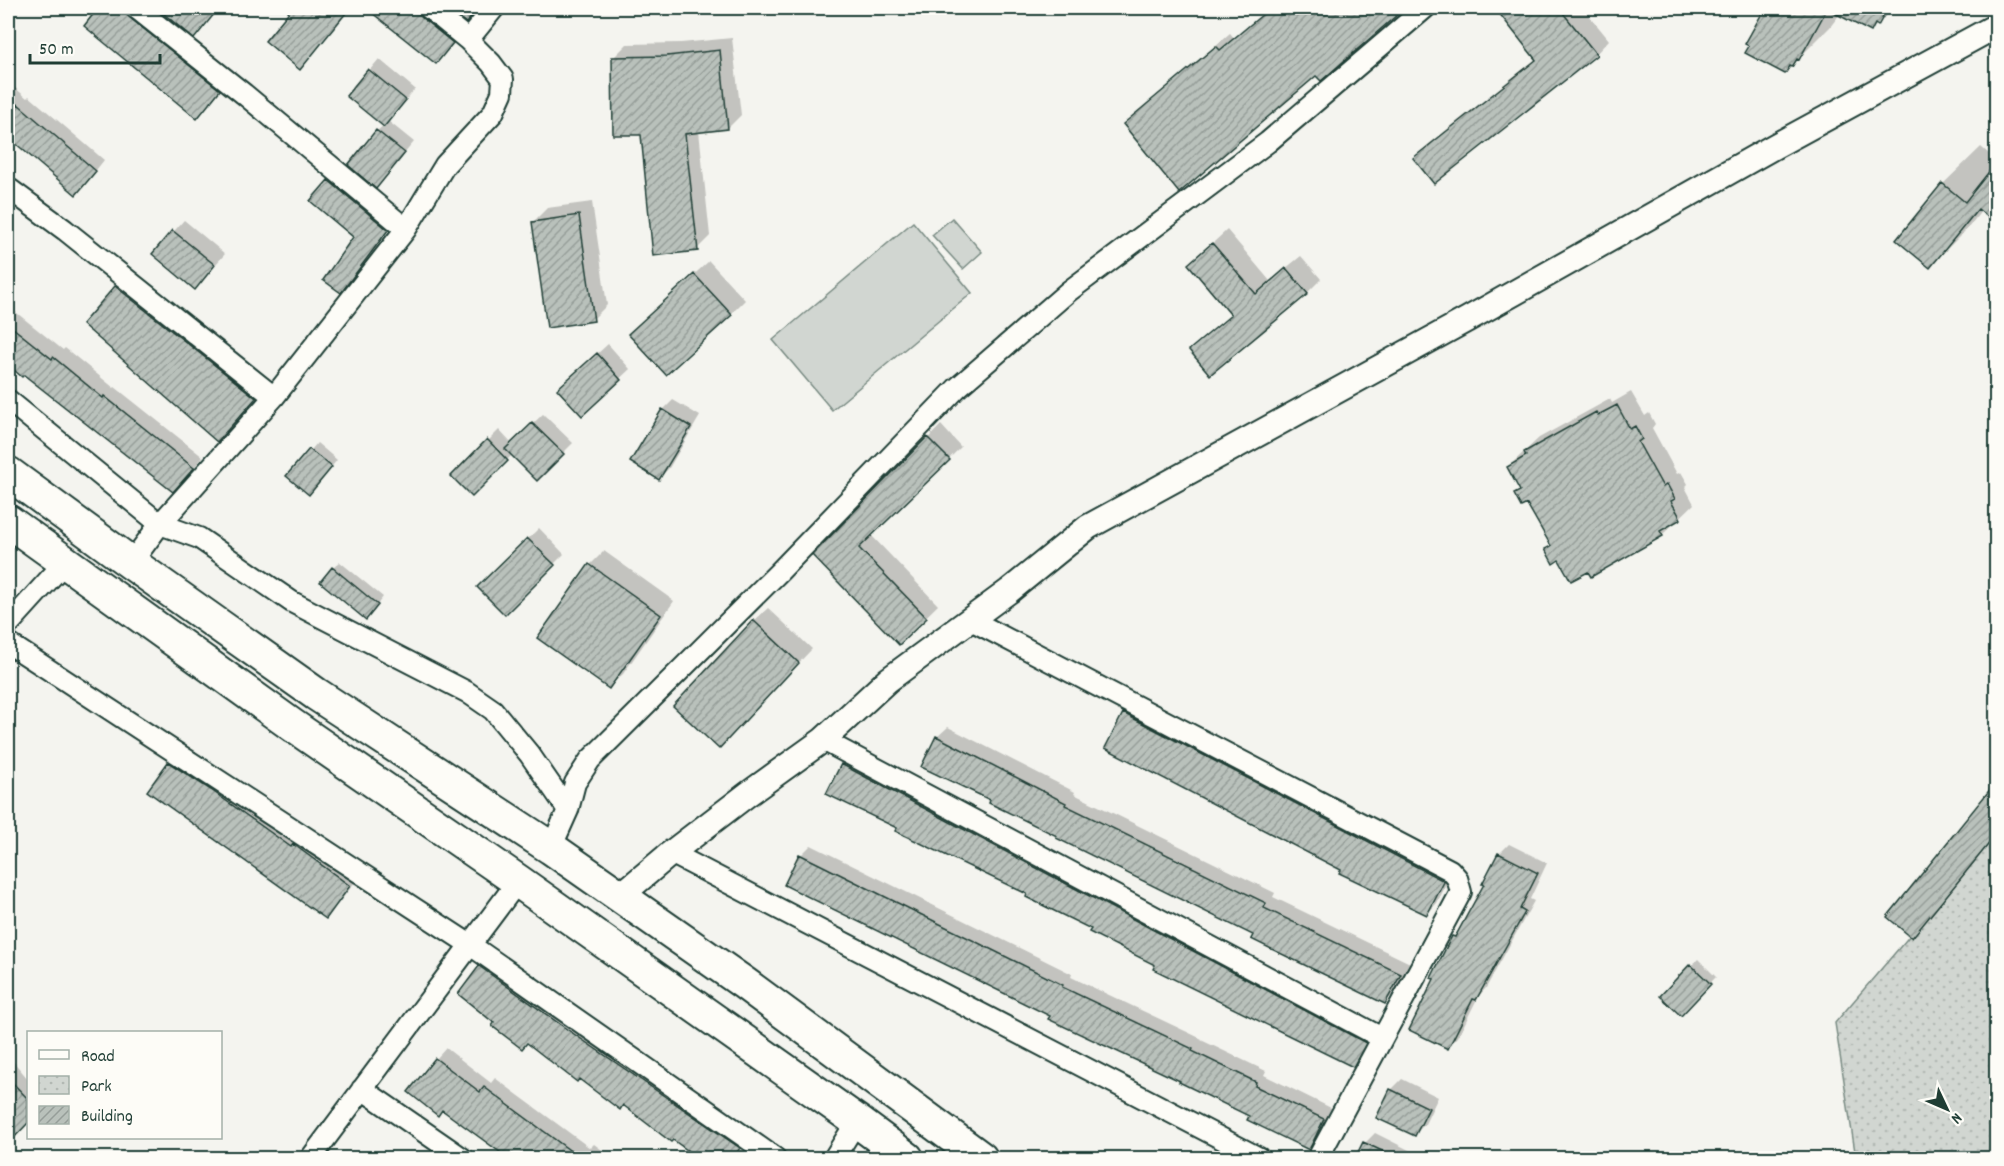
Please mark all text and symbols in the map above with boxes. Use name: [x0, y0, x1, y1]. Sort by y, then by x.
scale bar: [30, 27, 160, 65]
text: 50 m: [39, 38, 74, 63]
legend: [27, 1031, 222, 1139]
text: Road: [81, 1045, 115, 1070]
text: Park: [81, 1075, 112, 1100]
north arrow: [1917, 1079, 1977, 1139]
text: Building: [81, 1105, 133, 1130]
text: N: [1945, 1107, 1967, 1129]

